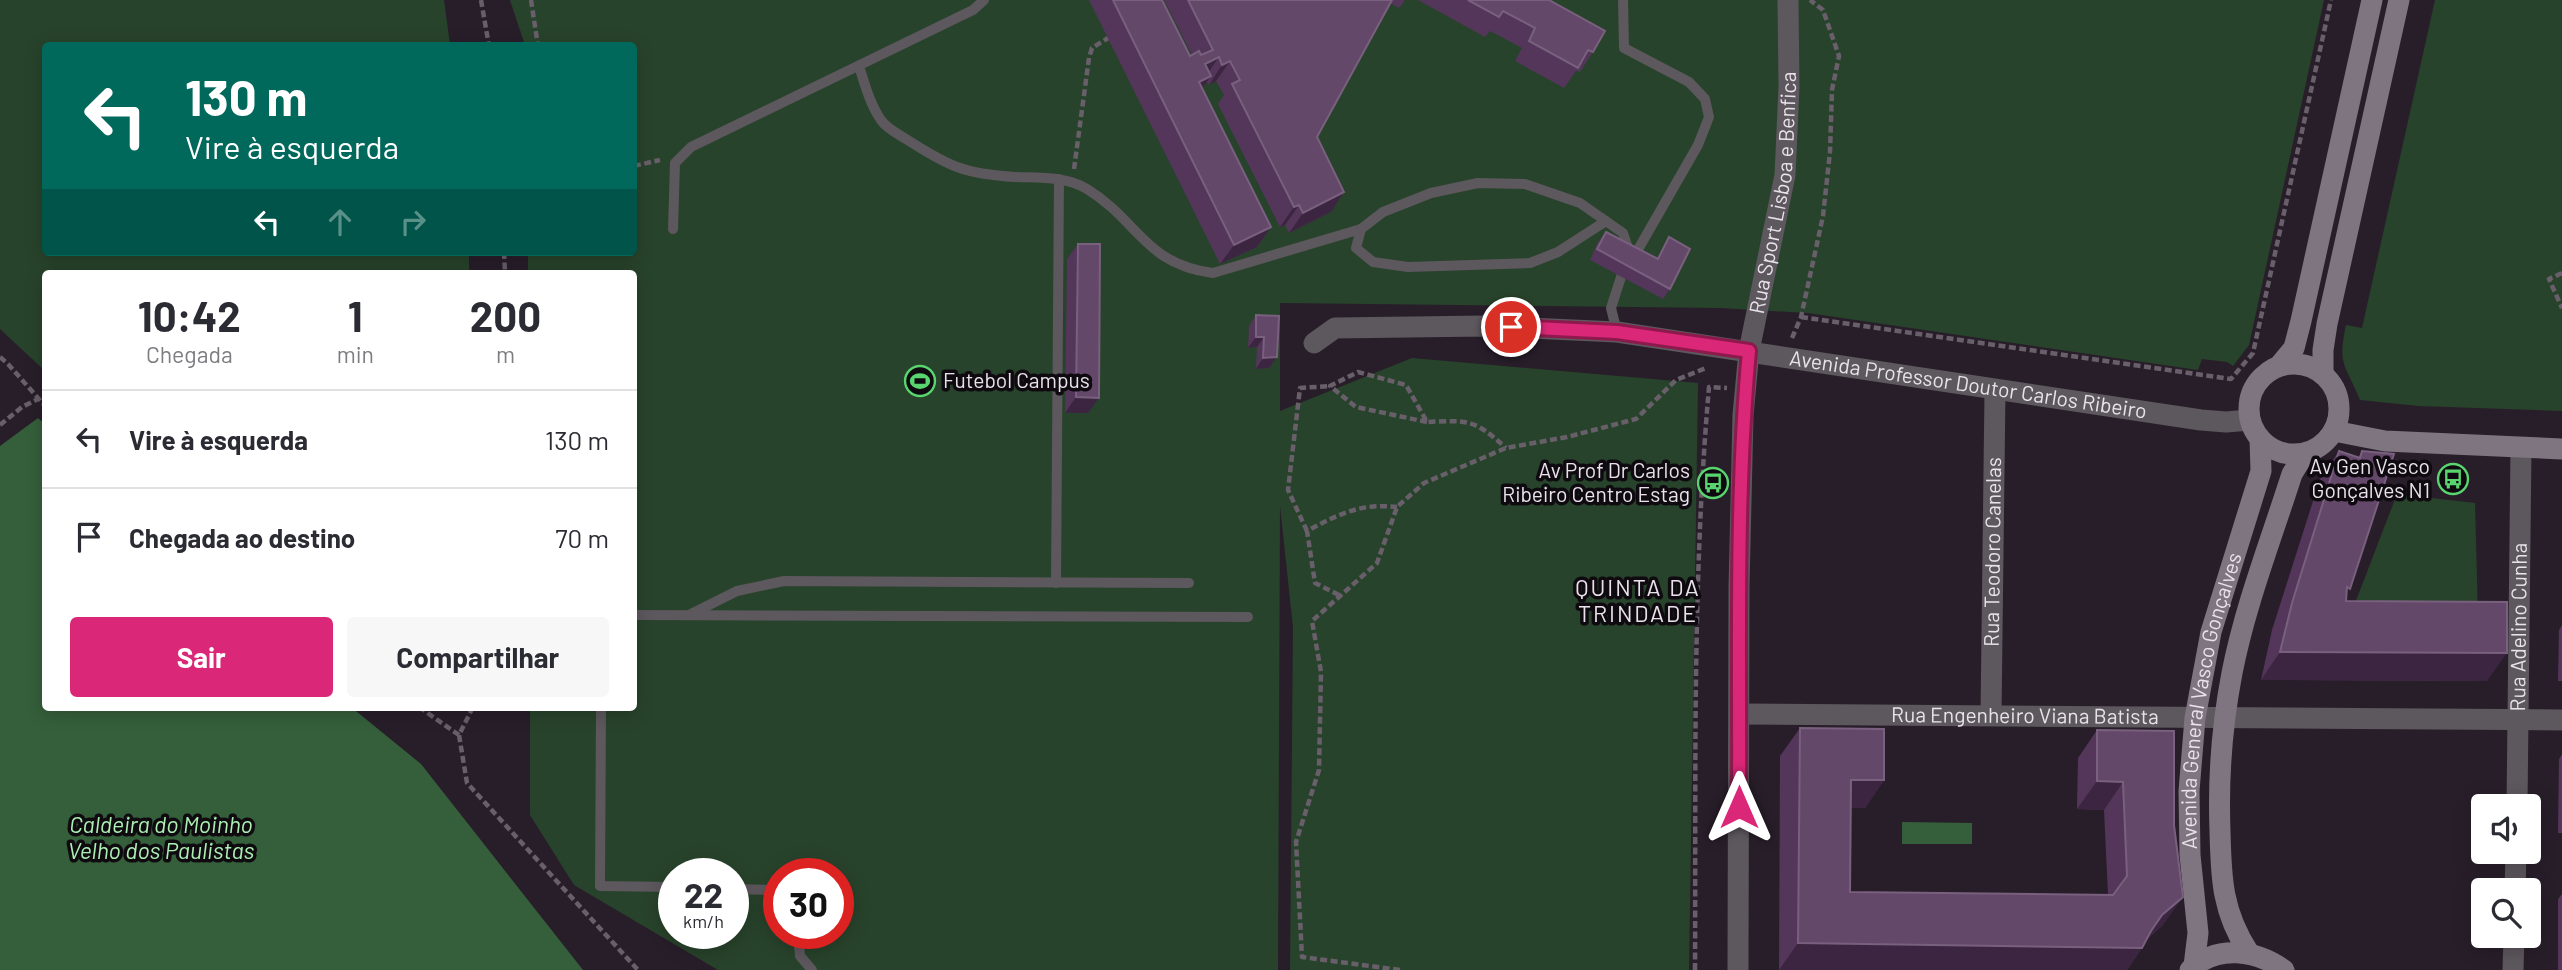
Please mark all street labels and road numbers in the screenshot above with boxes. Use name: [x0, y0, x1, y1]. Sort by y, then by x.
street label: Rua Sport Lisboa e Benfica: [1743, 72, 1800, 316]
street label: Avenida Professor Doutor Carlos Ribeiro: [1788, 344, 2149, 423]
street label: Rua Teodoro Canelas: [1978, 457, 2005, 647]
street label: Rua Adelino Cunha: [2504, 543, 2531, 711]
street label: Avenida General Vasco Gonçalves: [2175, 549, 2246, 850]
street label: Rua Engenheiro Viana Batista: [1891, 701, 2159, 728]

